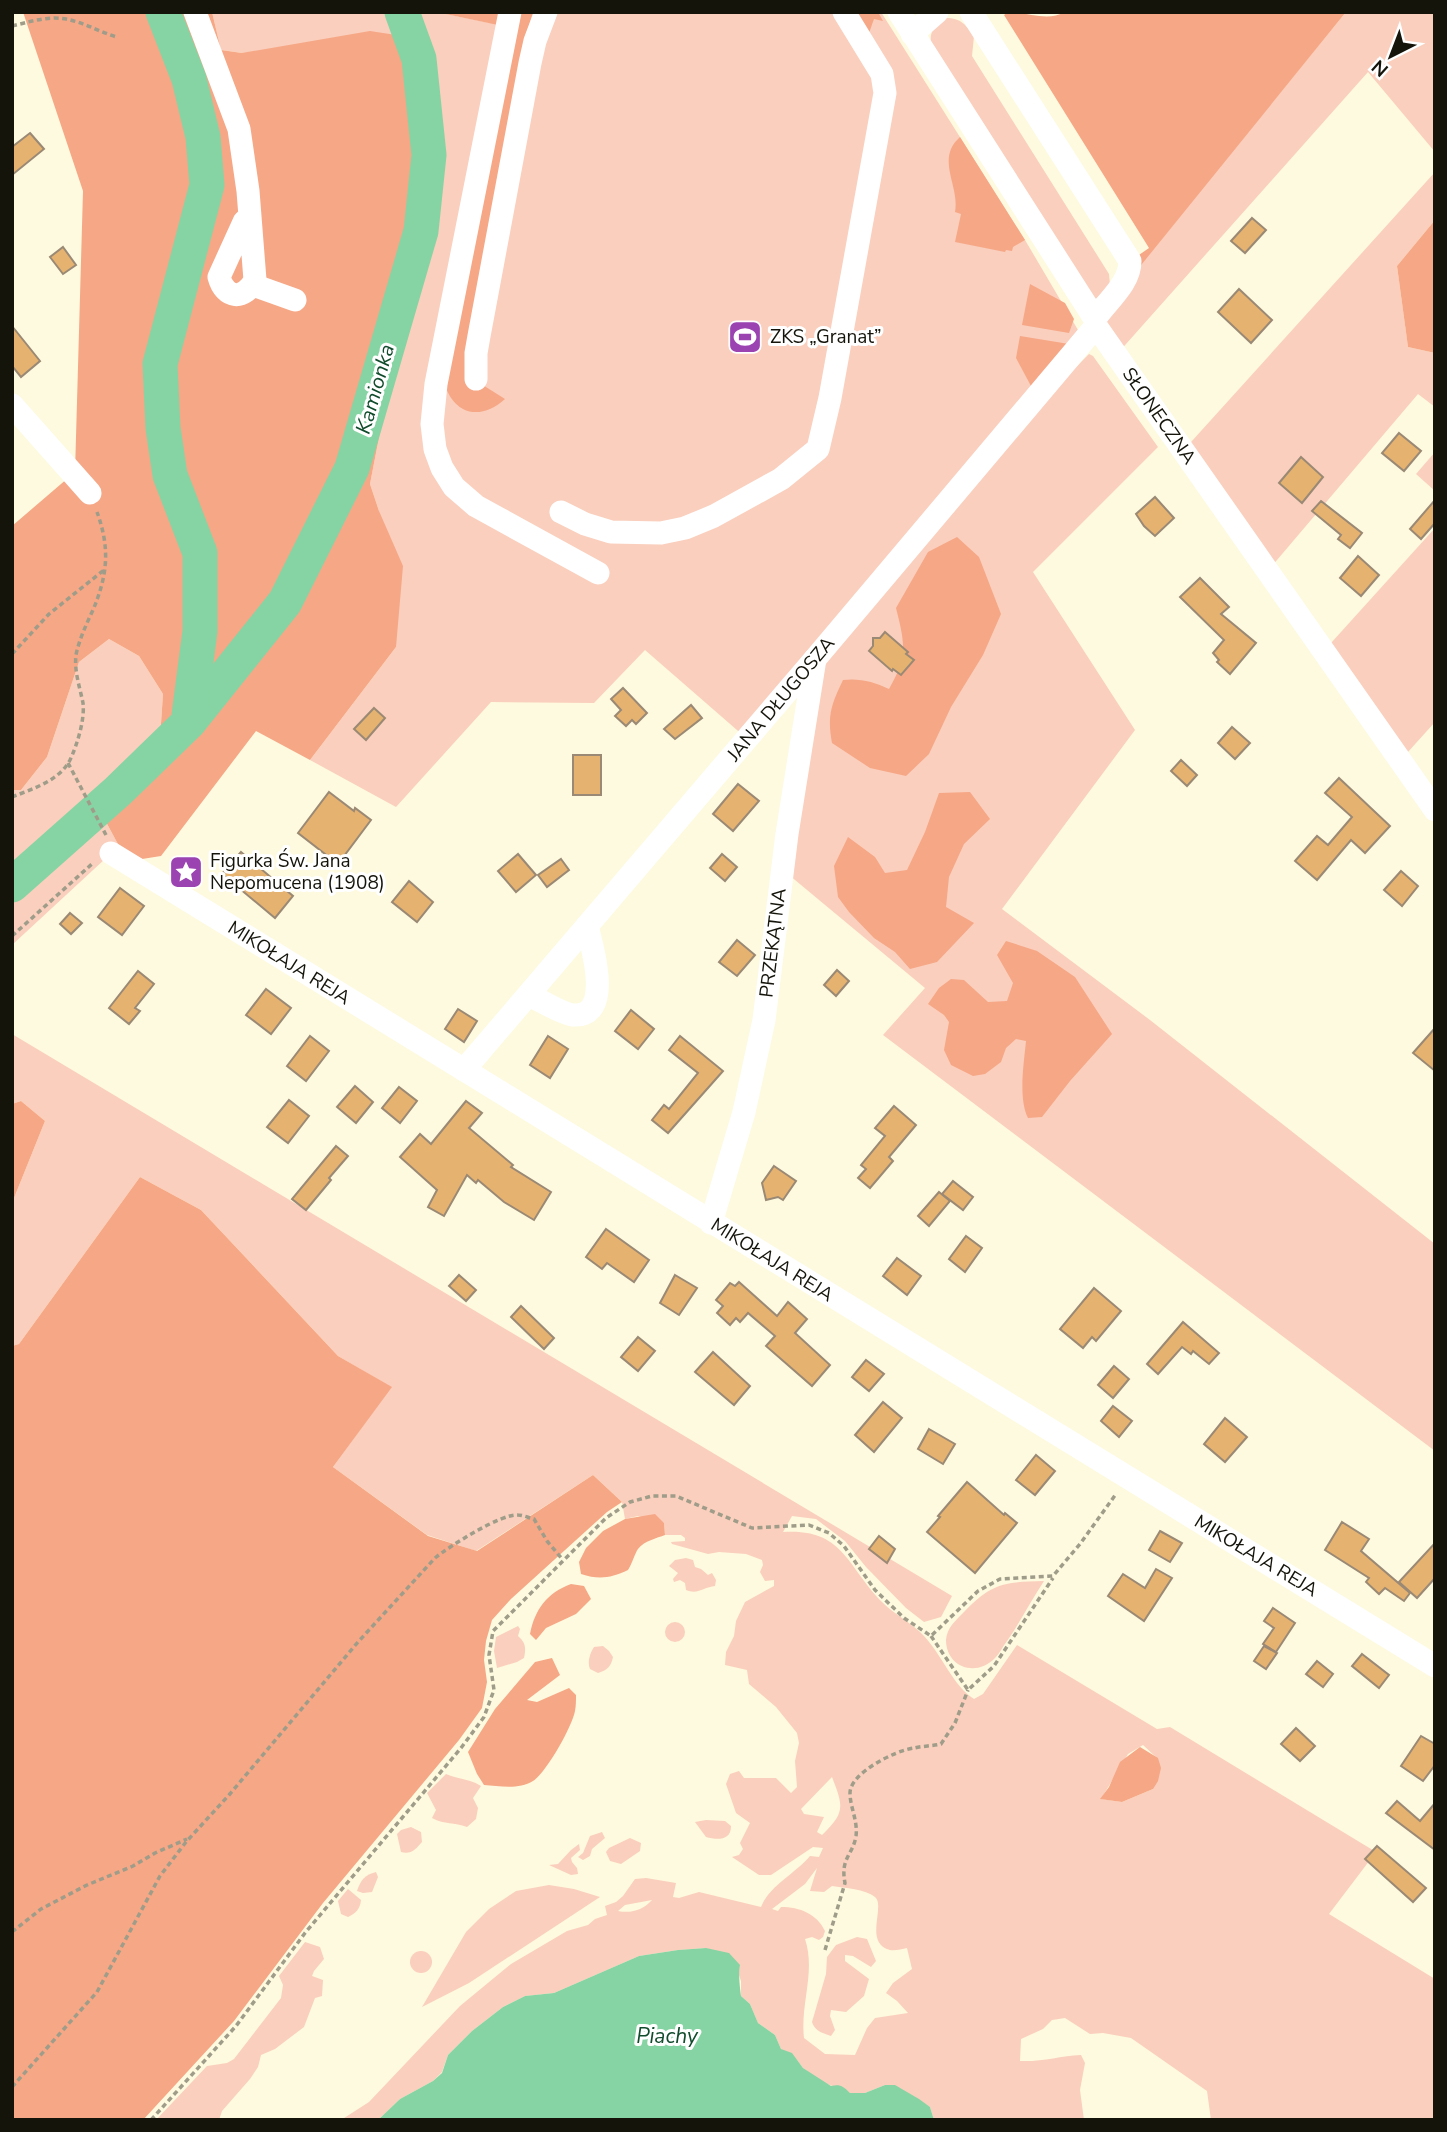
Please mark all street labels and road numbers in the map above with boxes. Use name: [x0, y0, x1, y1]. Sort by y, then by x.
street label: SŁONECZNA: [1116, 362, 1202, 470]
street label: JANA DŁUGOSZA: [720, 631, 841, 768]
street label: PRZEKĄTNA: [753, 887, 793, 999]
street label: MIKOŁAJA REJA: [223, 915, 355, 1011]
street label: MIKOŁAJA REJA: [706, 1212, 838, 1308]
street label: MIKOŁAJA REJA: [1189, 1509, 1323, 1603]

